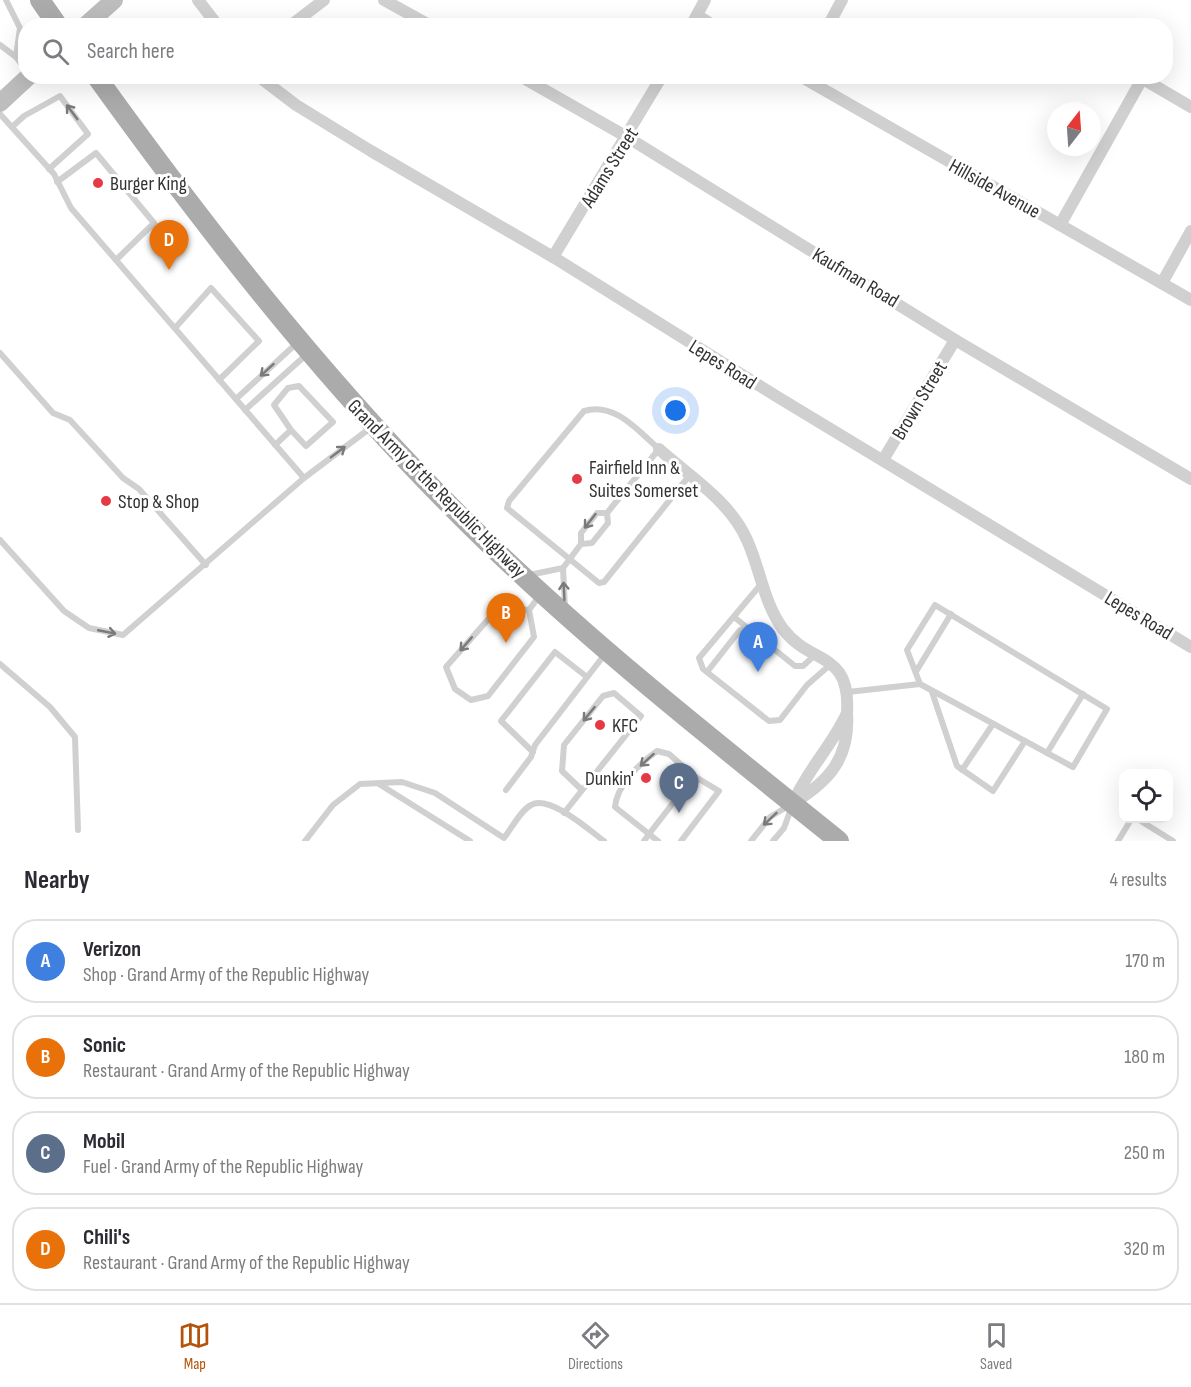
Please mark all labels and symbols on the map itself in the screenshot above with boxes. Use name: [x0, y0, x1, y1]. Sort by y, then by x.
north arrow: [1047, 102, 1101, 156]
one-way arrow: [65, 104, 78, 120]
street label: Adams Street: [575, 123, 644, 213]
street label: Hillside Avenue: [945, 154, 1044, 224]
place label: Burger King: [110, 172, 187, 196]
marker: Burger King: [91, 176, 105, 190]
pin: D: [150, 220, 188, 270]
street label: Kaufman Road: [808, 243, 903, 313]
street label: Lepes Road: [684, 335, 761, 395]
street label: Brown Street: [887, 357, 953, 444]
one-way arrow: [260, 363, 275, 377]
street label: Grand Army of the Republic Highway: [342, 395, 531, 583]
your location: [661, 396, 690, 425]
one-way arrow: [330, 446, 346, 458]
place label: Fairfield Inn & Suites Somerset: [589, 456, 698, 503]
marker: Fairfield Inn & Suites Somerset: [570, 472, 584, 486]
place label: Stop & Shop: [118, 490, 199, 514]
marker: Stop & Shop: [99, 494, 113, 508]
one-way arrow: [584, 513, 597, 529]
one-way arrow: [558, 582, 569, 602]
street label: Lepes Road: [1100, 586, 1177, 646]
pin: B: [486, 594, 526, 643]
pin: A: [738, 622, 777, 672]
one-way arrow: [96, 627, 116, 638]
one-way arrow: [459, 636, 473, 651]
one-way arrow: [582, 705, 595, 721]
place label: KFC: [612, 714, 638, 738]
marker: KFC: [593, 718, 607, 732]
one-way arrow: [639, 753, 654, 767]
pin: C: [660, 764, 698, 813]
place label: Dunkin': [585, 767, 634, 791]
marker: Dunkin': [639, 771, 653, 785]
one-way arrow: [762, 812, 777, 826]

